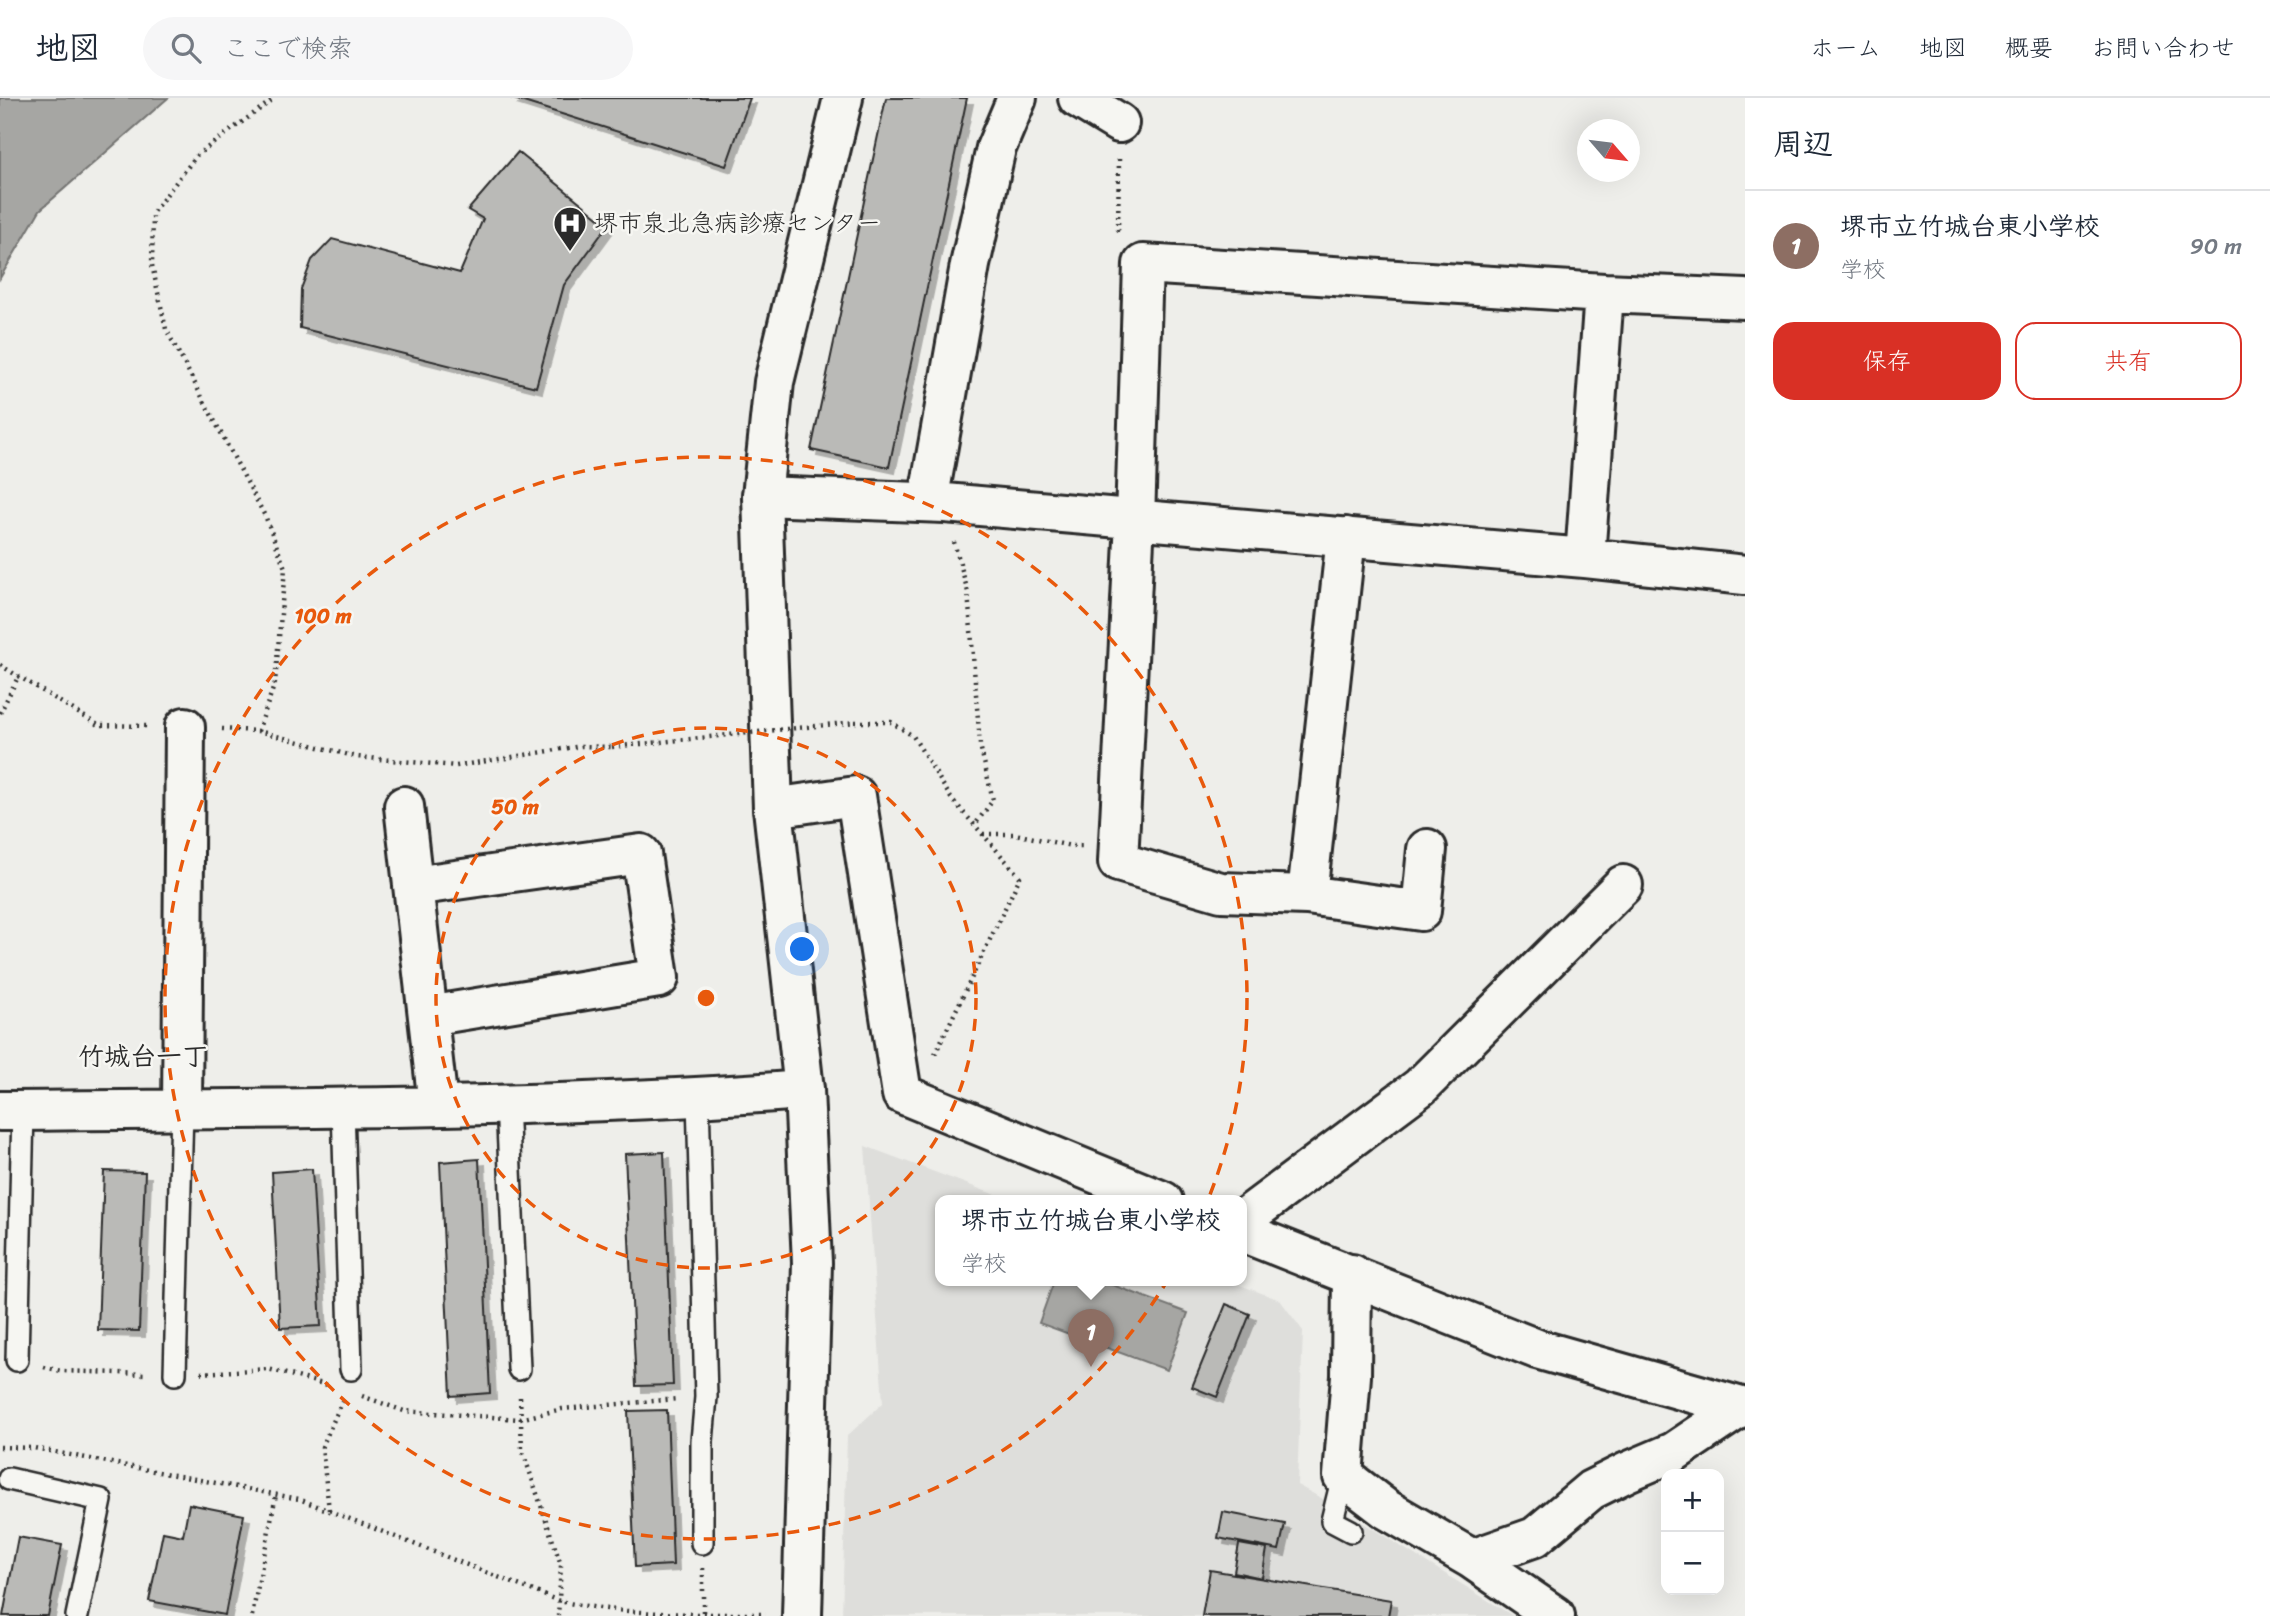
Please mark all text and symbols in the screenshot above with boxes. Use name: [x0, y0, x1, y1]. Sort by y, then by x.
search box: [143, 17, 633, 80]
text: 地図: [35, 19, 101, 77]
text: ここで検索: [223, 25, 353, 71]
text: ホーム: [1810, 27, 1881, 69]
text: 地図: [1919, 27, 1967, 69]
text: 概要: [2005, 27, 2053, 69]
text: お問い合わせ: [2091, 27, 2235, 69]
icon: search: [167, 29, 205, 67]
text: 周辺: [1773, 117, 1833, 171]
north arrow: [1577, 119, 1640, 182]
place label: 堺市泉北急病診療センター: [594, 202, 881, 244]
text: 堺市立竹城台東小学校: [1840, 203, 2100, 249]
hospital icon: 堺市泉北急病診療センター: [551, 204, 589, 253]
text: 1: [1791, 226, 1801, 267]
text: 90 m: [2190, 226, 2242, 267]
text: 学校: [1840, 249, 1886, 290]
button: 保存: [1773, 322, 2001, 400]
button: 共有: [2015, 322, 2242, 400]
text: 100 m: [294, 597, 352, 635]
text: 50 m: [491, 788, 540, 826]
your location: [785, 932, 819, 966]
centre of rings: [694, 986, 718, 1010]
district label: 竹城台一丁: [78, 1033, 208, 1079]
popup: [935, 1195, 1247, 1286]
text: 堺市立竹城台東小学校: [961, 1197, 1221, 1243]
text: 学校: [961, 1243, 1007, 1284]
pin: 1: [1068, 1309, 1114, 1367]
map controls: [1661, 1469, 1724, 1595]
button: +: [1661, 1469, 1724, 1532]
button: −: [1661, 1532, 1724, 1595]

